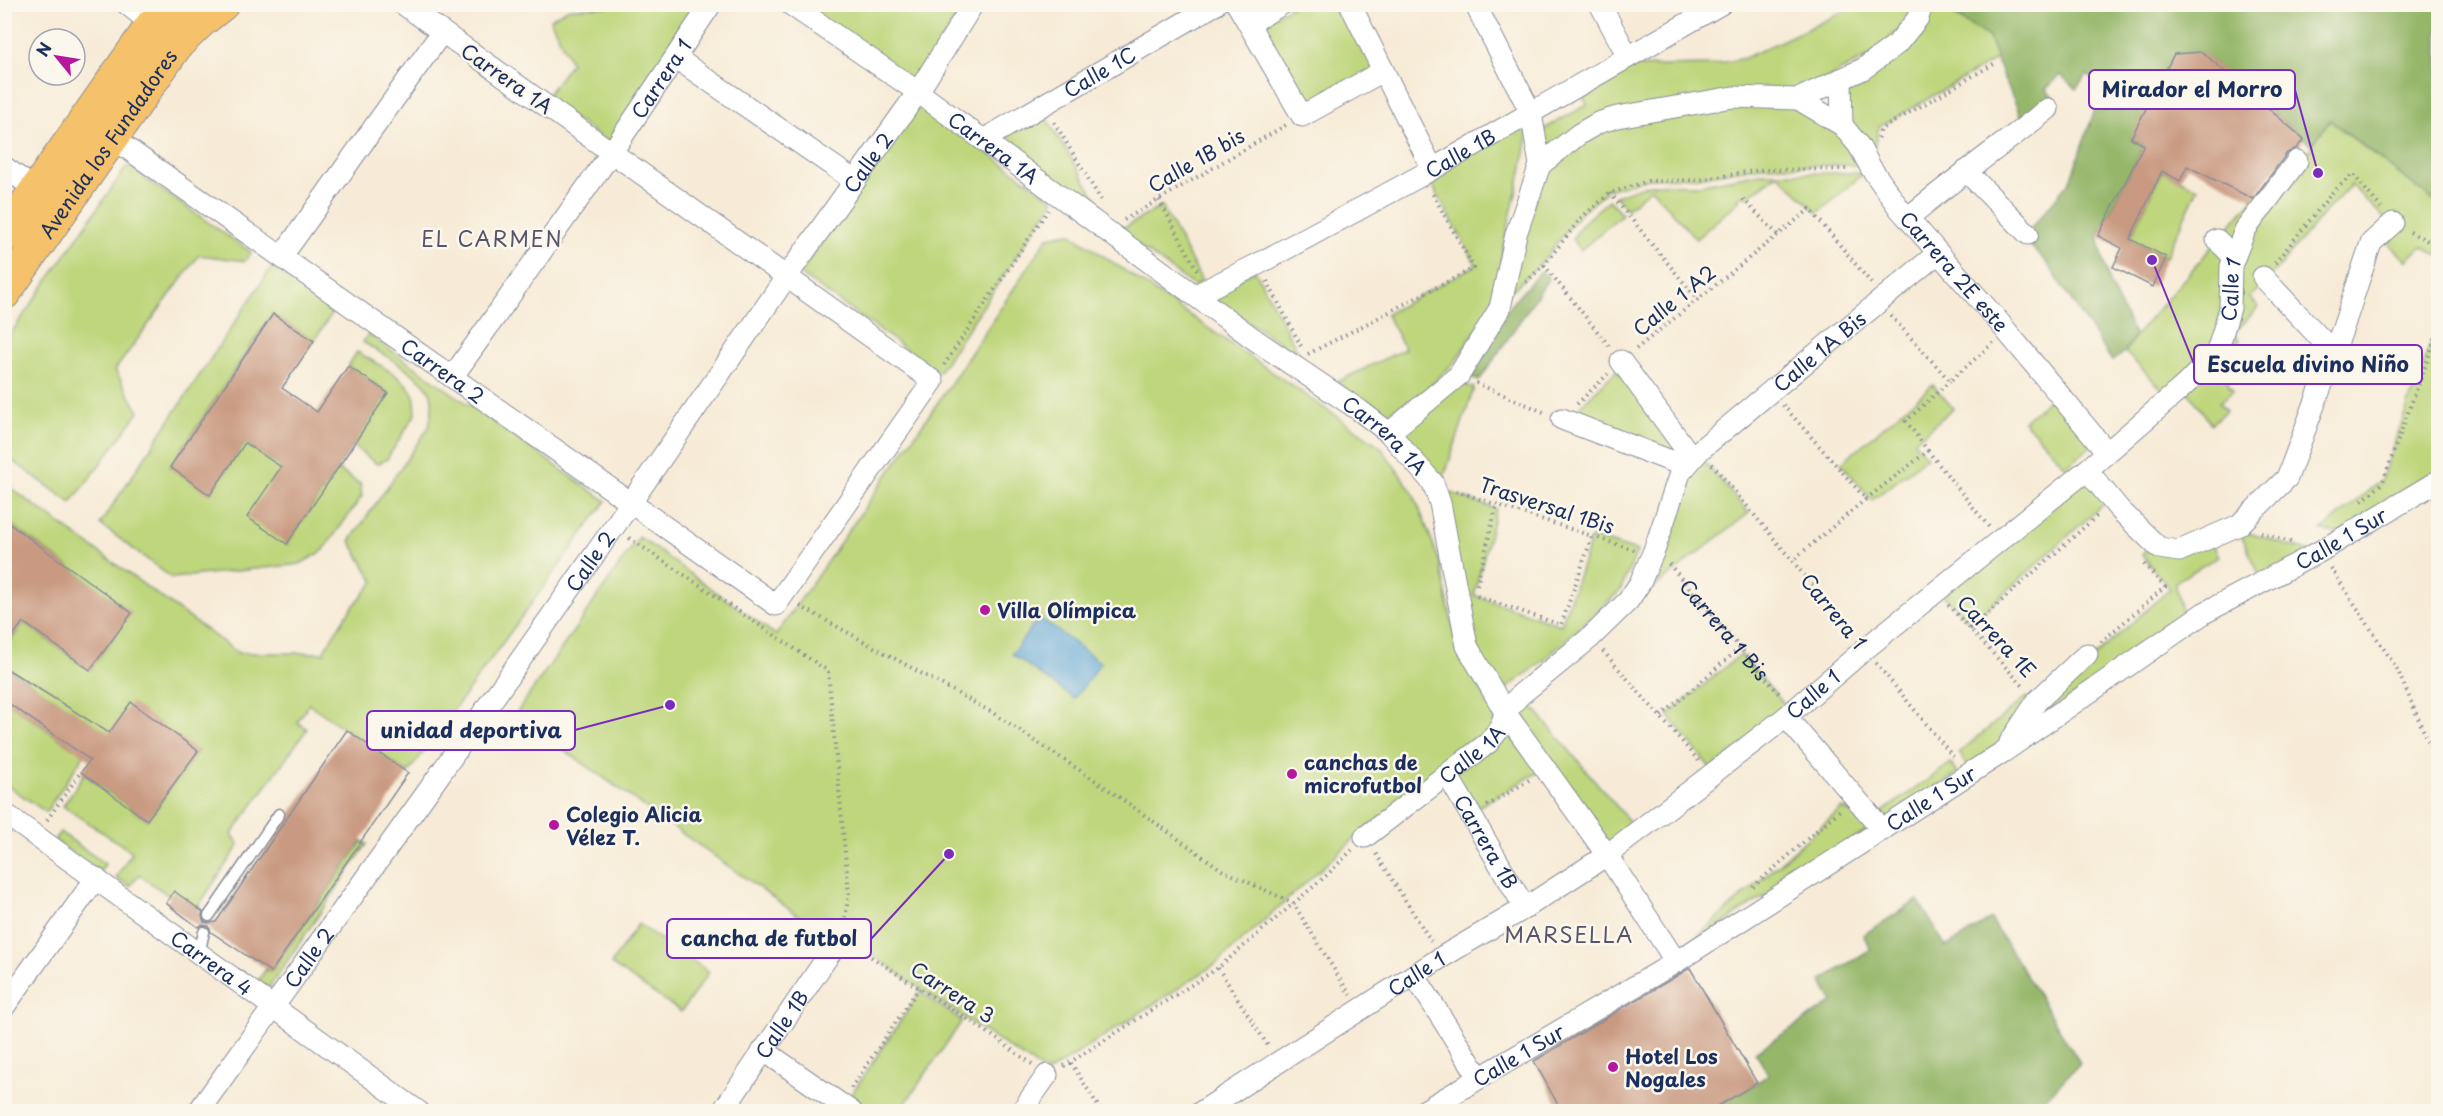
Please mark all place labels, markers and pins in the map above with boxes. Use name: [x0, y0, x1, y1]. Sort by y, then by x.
callout: Mirador el Morro: [2089, 70, 2295, 109]
callout: Escuela divino Niño: [2194, 345, 2422, 384]
place label: Villa Olímpica: [997, 595, 1137, 625]
marker: Villa Olímpica: [978, 603, 992, 617]
callout: unidad deportiva: [367, 711, 575, 750]
place label: canchas de microfutbol: [1304, 747, 1422, 800]
marker: canchas de microfutbol: [1285, 767, 1299, 781]
place label: Colegio Alicia Vélez T.: [566, 799, 702, 852]
marker: Colegio Alicia Vélez T.: [547, 818, 561, 832]
callout: cancha de futbol: [667, 919, 871, 958]
place label: Hotel Los Nogales: [1625, 1041, 1718, 1094]
marker: Hotel Los Nogales: [1606, 1060, 1620, 1074]

